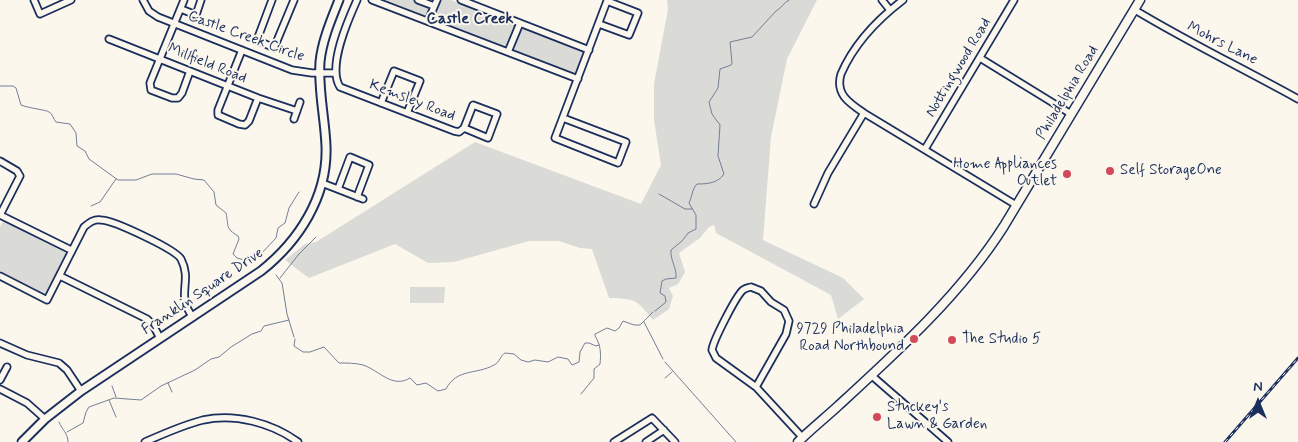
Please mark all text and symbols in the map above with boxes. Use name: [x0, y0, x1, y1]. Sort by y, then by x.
street label: Castle Creek Circle: [185, 8, 307, 66]
district label: Castle Creek: [427, 10, 513, 30]
street label: Nottingwood Road: [922, 15, 996, 121]
street label: Mohrs Lane: [1184, 19, 1260, 69]
street label: Millfield Road: [165, 40, 249, 88]
street label: Philadelphia Road: [1033, 43, 1103, 143]
street label: Kemsley Road: [366, 76, 458, 126]
place label: Home Appliances Outlet: [953, 156, 1057, 191]
place label: Self StorageOne: [1120, 162, 1222, 180]
marker: Self StorageOne: [1104, 165, 1116, 177]
marker: Home Appliances Outlet: [1061, 168, 1073, 180]
street label: Franklin Square Drive: [139, 245, 267, 339]
place label: 9729 Philadelphia Road Northbound: [797, 321, 904, 356]
place label: The Studio 5: [962, 331, 1041, 349]
marker: 9729 Philadelphia Road Northbound: [908, 333, 920, 345]
marker: The Studio 5: [946, 334, 958, 346]
north arrow: [1233, 377, 1283, 427]
text: N: [1253, 378, 1263, 396]
place label: Stuckey's Lawn & Garden: [887, 399, 987, 434]
marker: Stuckey's Lawn & Garden: [871, 411, 883, 423]

